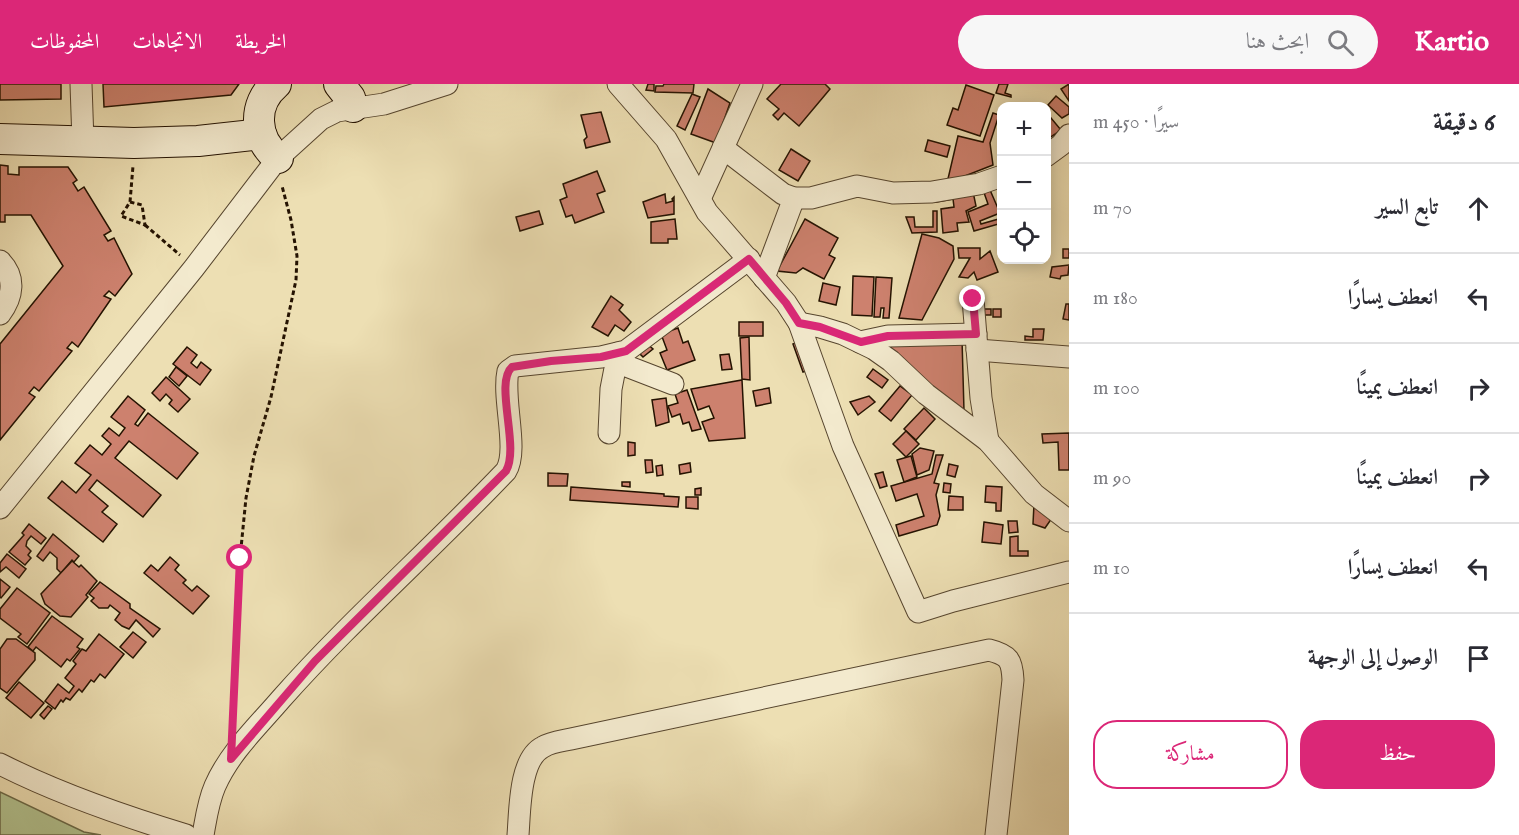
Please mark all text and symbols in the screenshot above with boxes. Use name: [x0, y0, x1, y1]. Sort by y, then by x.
search box: [958, 15, 1378, 69]
text: Kartio: [1414, 25, 1489, 60]
icon: search: [1324, 26, 1357, 59]
text: ابحث هنا: [1246, 28, 1309, 56]
text: المحفوظات: [30, 29, 99, 56]
text: الاتجاهات: [132, 29, 202, 56]
text: الخريطة: [235, 29, 286, 56]
map controls: [997, 102, 1051, 264]
button: +: [997, 102, 1051, 156]
text: 6 دقيقة: [1433, 106, 1495, 139]
text: سيرًا · 450 m: [1093, 110, 1179, 135]
button: −: [997, 156, 1051, 210]
icon: ahead: [1462, 192, 1495, 225]
text: تابع السير: [1376, 194, 1438, 222]
text: 70 m: [1093, 196, 1132, 221]
button: locate: [997, 210, 1051, 264]
icon: left: [1462, 282, 1495, 315]
text: انعطف يسارًا: [1348, 284, 1438, 312]
route end: [959, 285, 985, 311]
text: 180 m: [1093, 286, 1138, 311]
icon: right: [1462, 372, 1495, 405]
text: انعطف يمينًا: [1357, 374, 1438, 402]
text: 100 m: [1093, 376, 1140, 401]
icon: right: [1462, 462, 1495, 495]
text: انعطف يمينًا: [1357, 464, 1438, 492]
text: 90 m: [1093, 466, 1131, 491]
route start: [226, 544, 252, 570]
icon: left: [1462, 552, 1495, 585]
text: انعطف يسارًا: [1348, 554, 1438, 582]
text: 10 m: [1093, 556, 1130, 581]
icon: arrive: [1462, 642, 1495, 675]
text: الوصول إلى الوجهة: [1308, 644, 1438, 672]
button: مشاركة: [1093, 720, 1288, 789]
button: حفظ: [1300, 720, 1495, 789]

